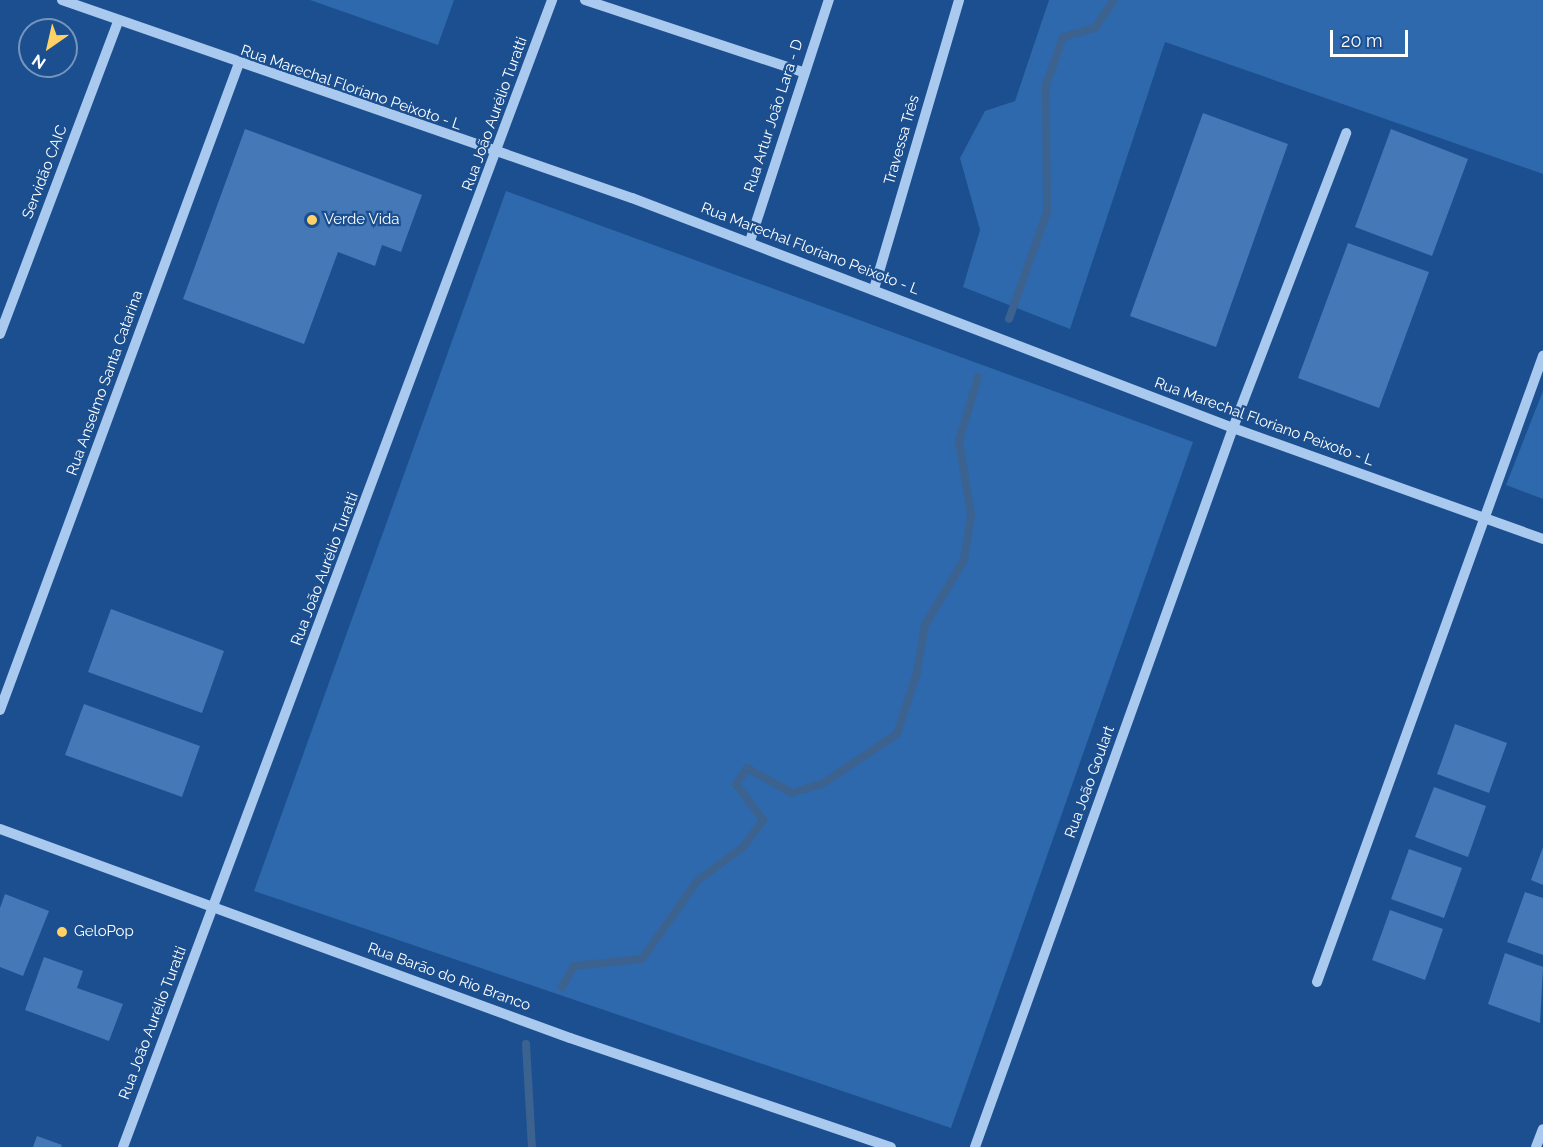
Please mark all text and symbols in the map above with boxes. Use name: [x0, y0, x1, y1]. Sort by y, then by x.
north arrow: [18, 18, 78, 78]
scale bar: [1333, 18, 1411, 56]
text: 20 m: [1341, 30, 1383, 51]
street label: Rua João Aurélio Turatti: [459, 34, 531, 194]
street label: Rua Artur João Lara - D: [741, 37, 807, 195]
street label: Rua Marechal Floriano Peixoto - L: [238, 42, 464, 134]
text: N: [28, 50, 49, 73]
street label: Travessa Três: [881, 93, 923, 187]
street label: Servidão CAIC: [19, 123, 71, 221]
street label: Rua Marechal Floriano Peixoto - L: [698, 199, 922, 299]
place label: Verde Vida: [324, 211, 400, 229]
marker: Verde Vida: [305, 213, 319, 227]
street label: Rua Anselmo Santa Catarina: [63, 288, 147, 478]
street label: Rua Marechal Floriano Peixoto - L: [1152, 374, 1376, 470]
street label: Rua João Aurélio Turatti: [287, 489, 363, 649]
street label: Rua João Goulart: [1061, 723, 1119, 841]
place label: GeloPop: [74, 923, 134, 941]
marker: GeloPop: [55, 925, 69, 939]
street label: Rua Barão do Rio Branco: [365, 939, 533, 1015]
street label: Rua João Aurélio Turatti: [115, 943, 191, 1103]

